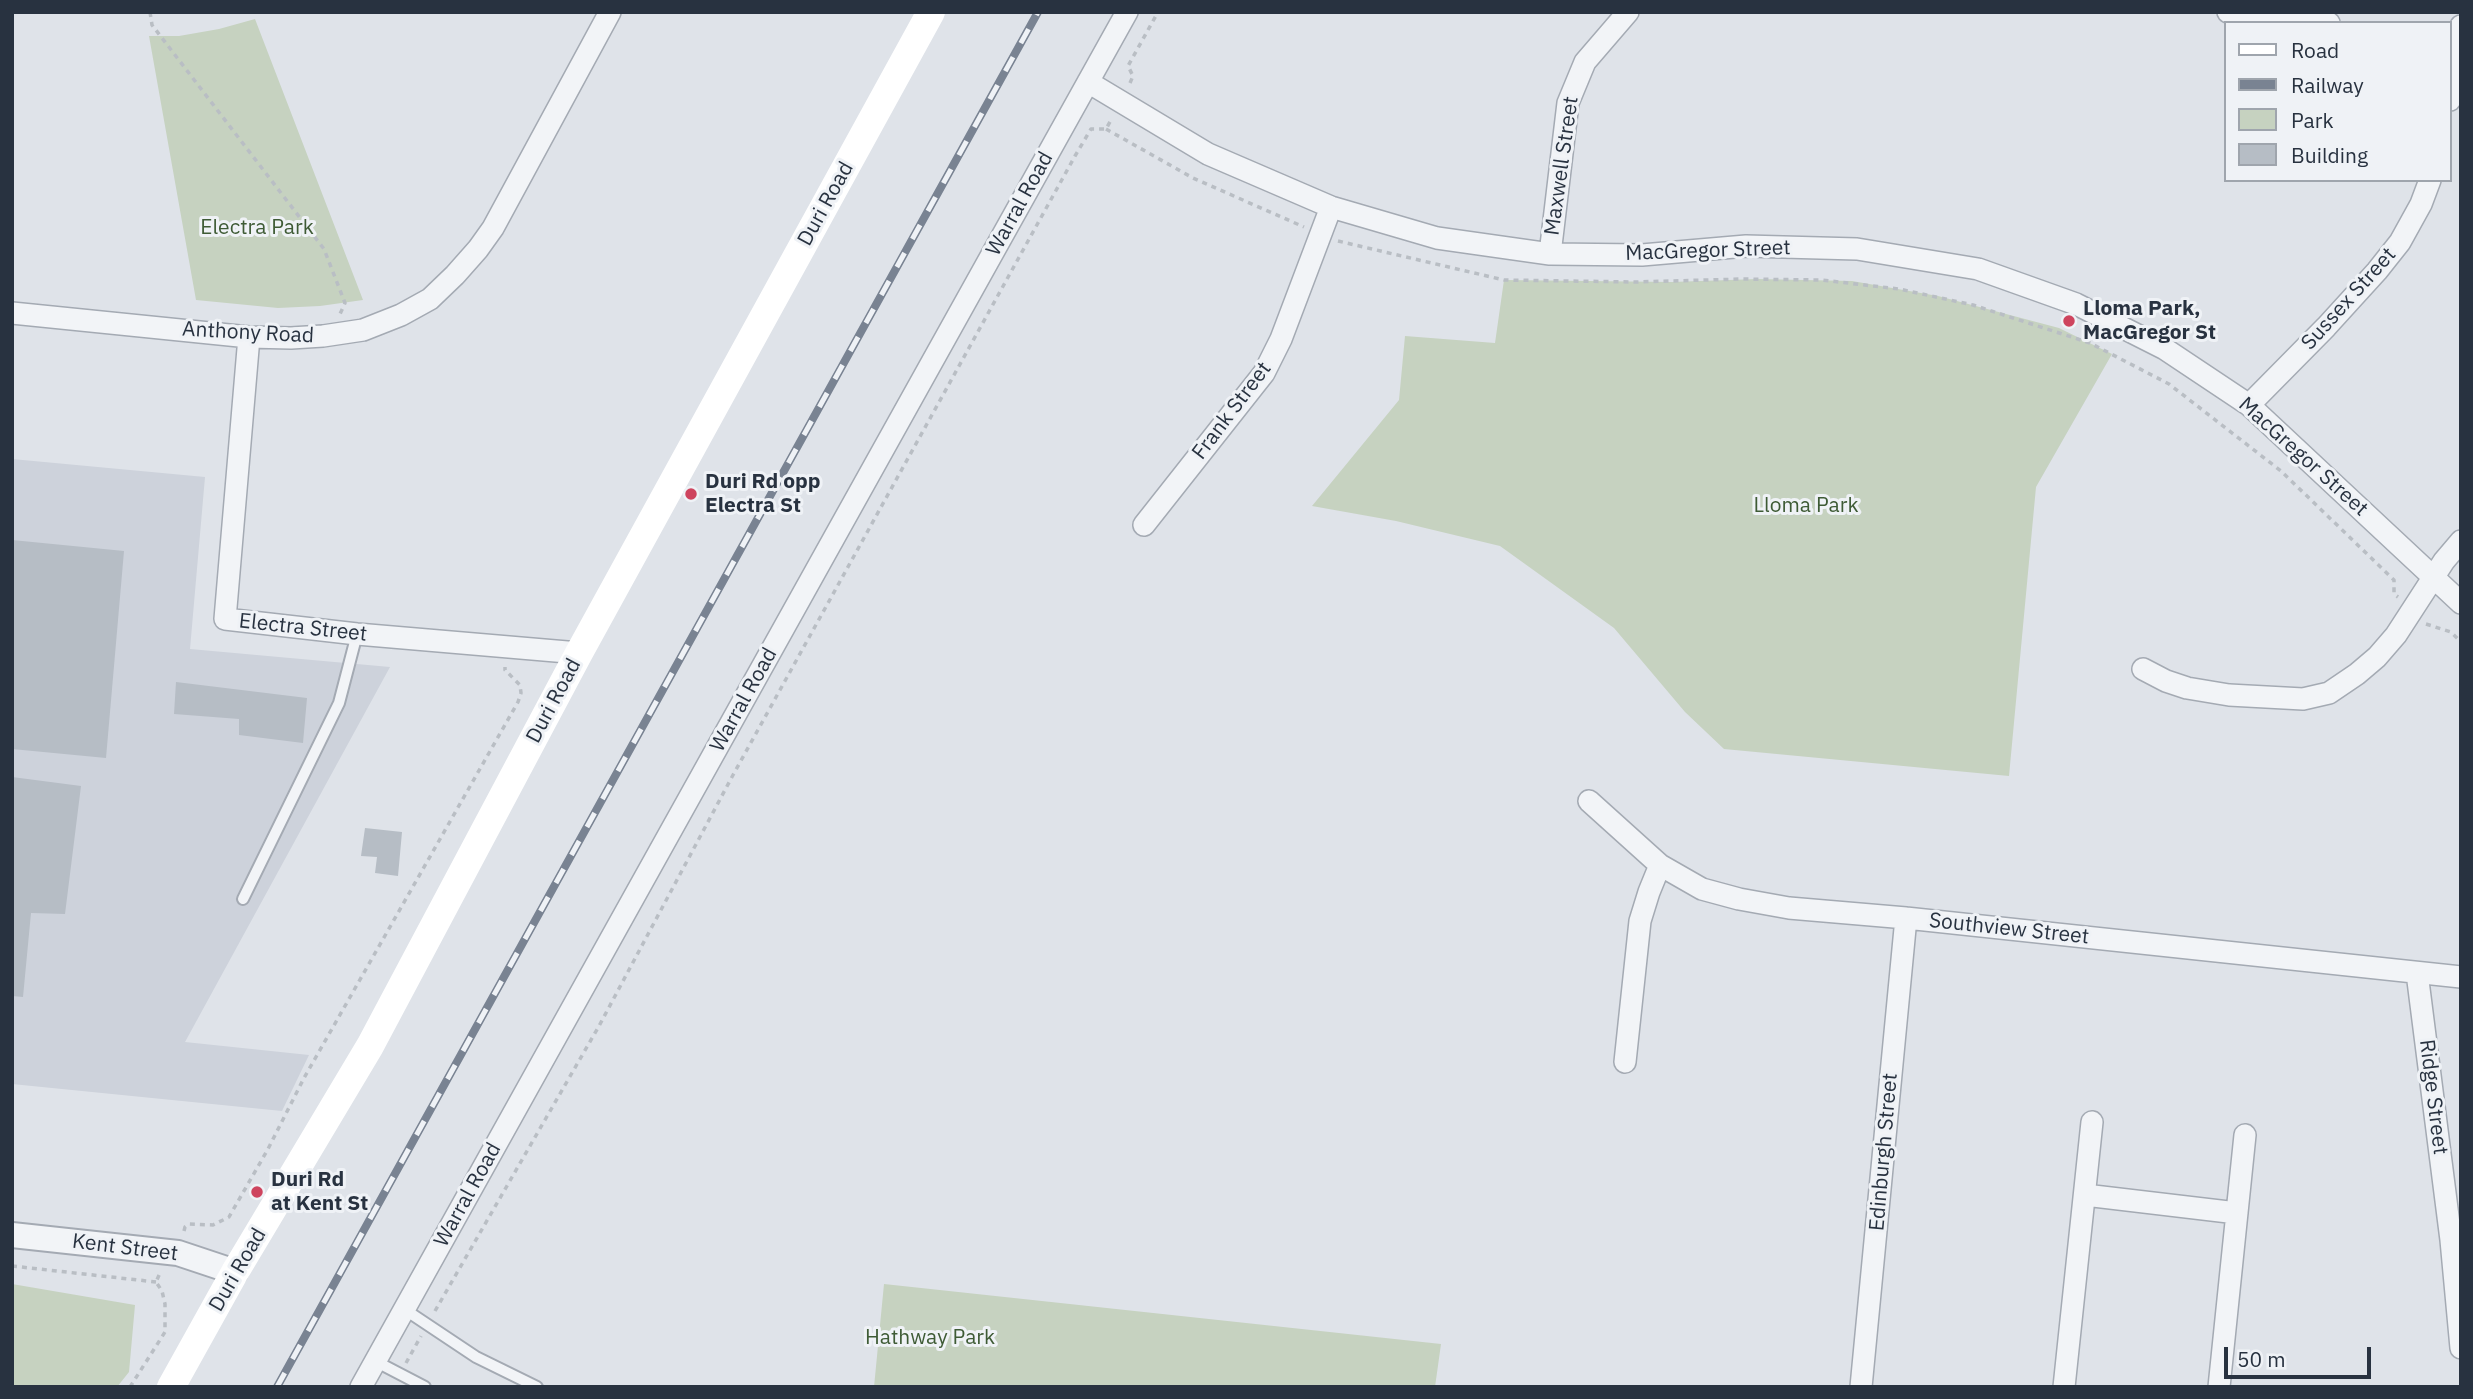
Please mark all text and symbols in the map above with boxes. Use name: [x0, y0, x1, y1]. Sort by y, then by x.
legend: [2224, 21, 2452, 182]
text: Road: [2291, 36, 2339, 64]
text: Railway: [2291, 71, 2364, 99]
street label: Maxwell Street: [1540, 95, 1584, 237]
text: Park: [2291, 106, 2334, 134]
text: Building: [2291, 141, 2368, 169]
street label: Warral Road: [981, 148, 1059, 260]
street label: Duri Road: [793, 158, 859, 250]
park label: Electra Park: [200, 215, 314, 241]
street label: MacGregor Street: [1625, 236, 1791, 266]
street label: Sussex Street: [2296, 243, 2402, 355]
place label: Lloma Park, MacGregor St: [2083, 296, 2216, 346]
marker: Lloma Park, MacGregor St: [2061, 313, 2077, 329]
street label: Anthony Road: [181, 317, 315, 349]
street label: Frank Street: [1187, 357, 1277, 465]
street label: MacGregor Street: [2233, 392, 2373, 522]
place label: Duri Rd opp Electra St: [705, 469, 821, 519]
marker: Duri Rd opp Electra St: [683, 486, 699, 502]
park label: Lloma Park: [1754, 493, 1858, 519]
street label: Electra Street: [238, 609, 368, 647]
street label: Warral Road: [705, 644, 783, 756]
street label: Duri Road: [521, 654, 587, 748]
street label: Southview Street: [1928, 908, 2090, 950]
street label: Ridge Street: [2413, 1038, 2453, 1156]
street label: Edinburgh Street: [1865, 1072, 1903, 1232]
street label: Warral Road: [429, 1139, 507, 1251]
place label: Duri Rd at Kent St: [271, 1167, 368, 1217]
marker: Duri Rd at Kent St: [249, 1184, 265, 1200]
street label: Duri Road: [204, 1224, 272, 1316]
street label: Kent Street: [71, 1229, 179, 1267]
park label: Hathway Park: [865, 1325, 995, 1351]
scale bar: [2228, 1332, 2375, 1376]
text: 50 m: [2237, 1345, 2286, 1373]

